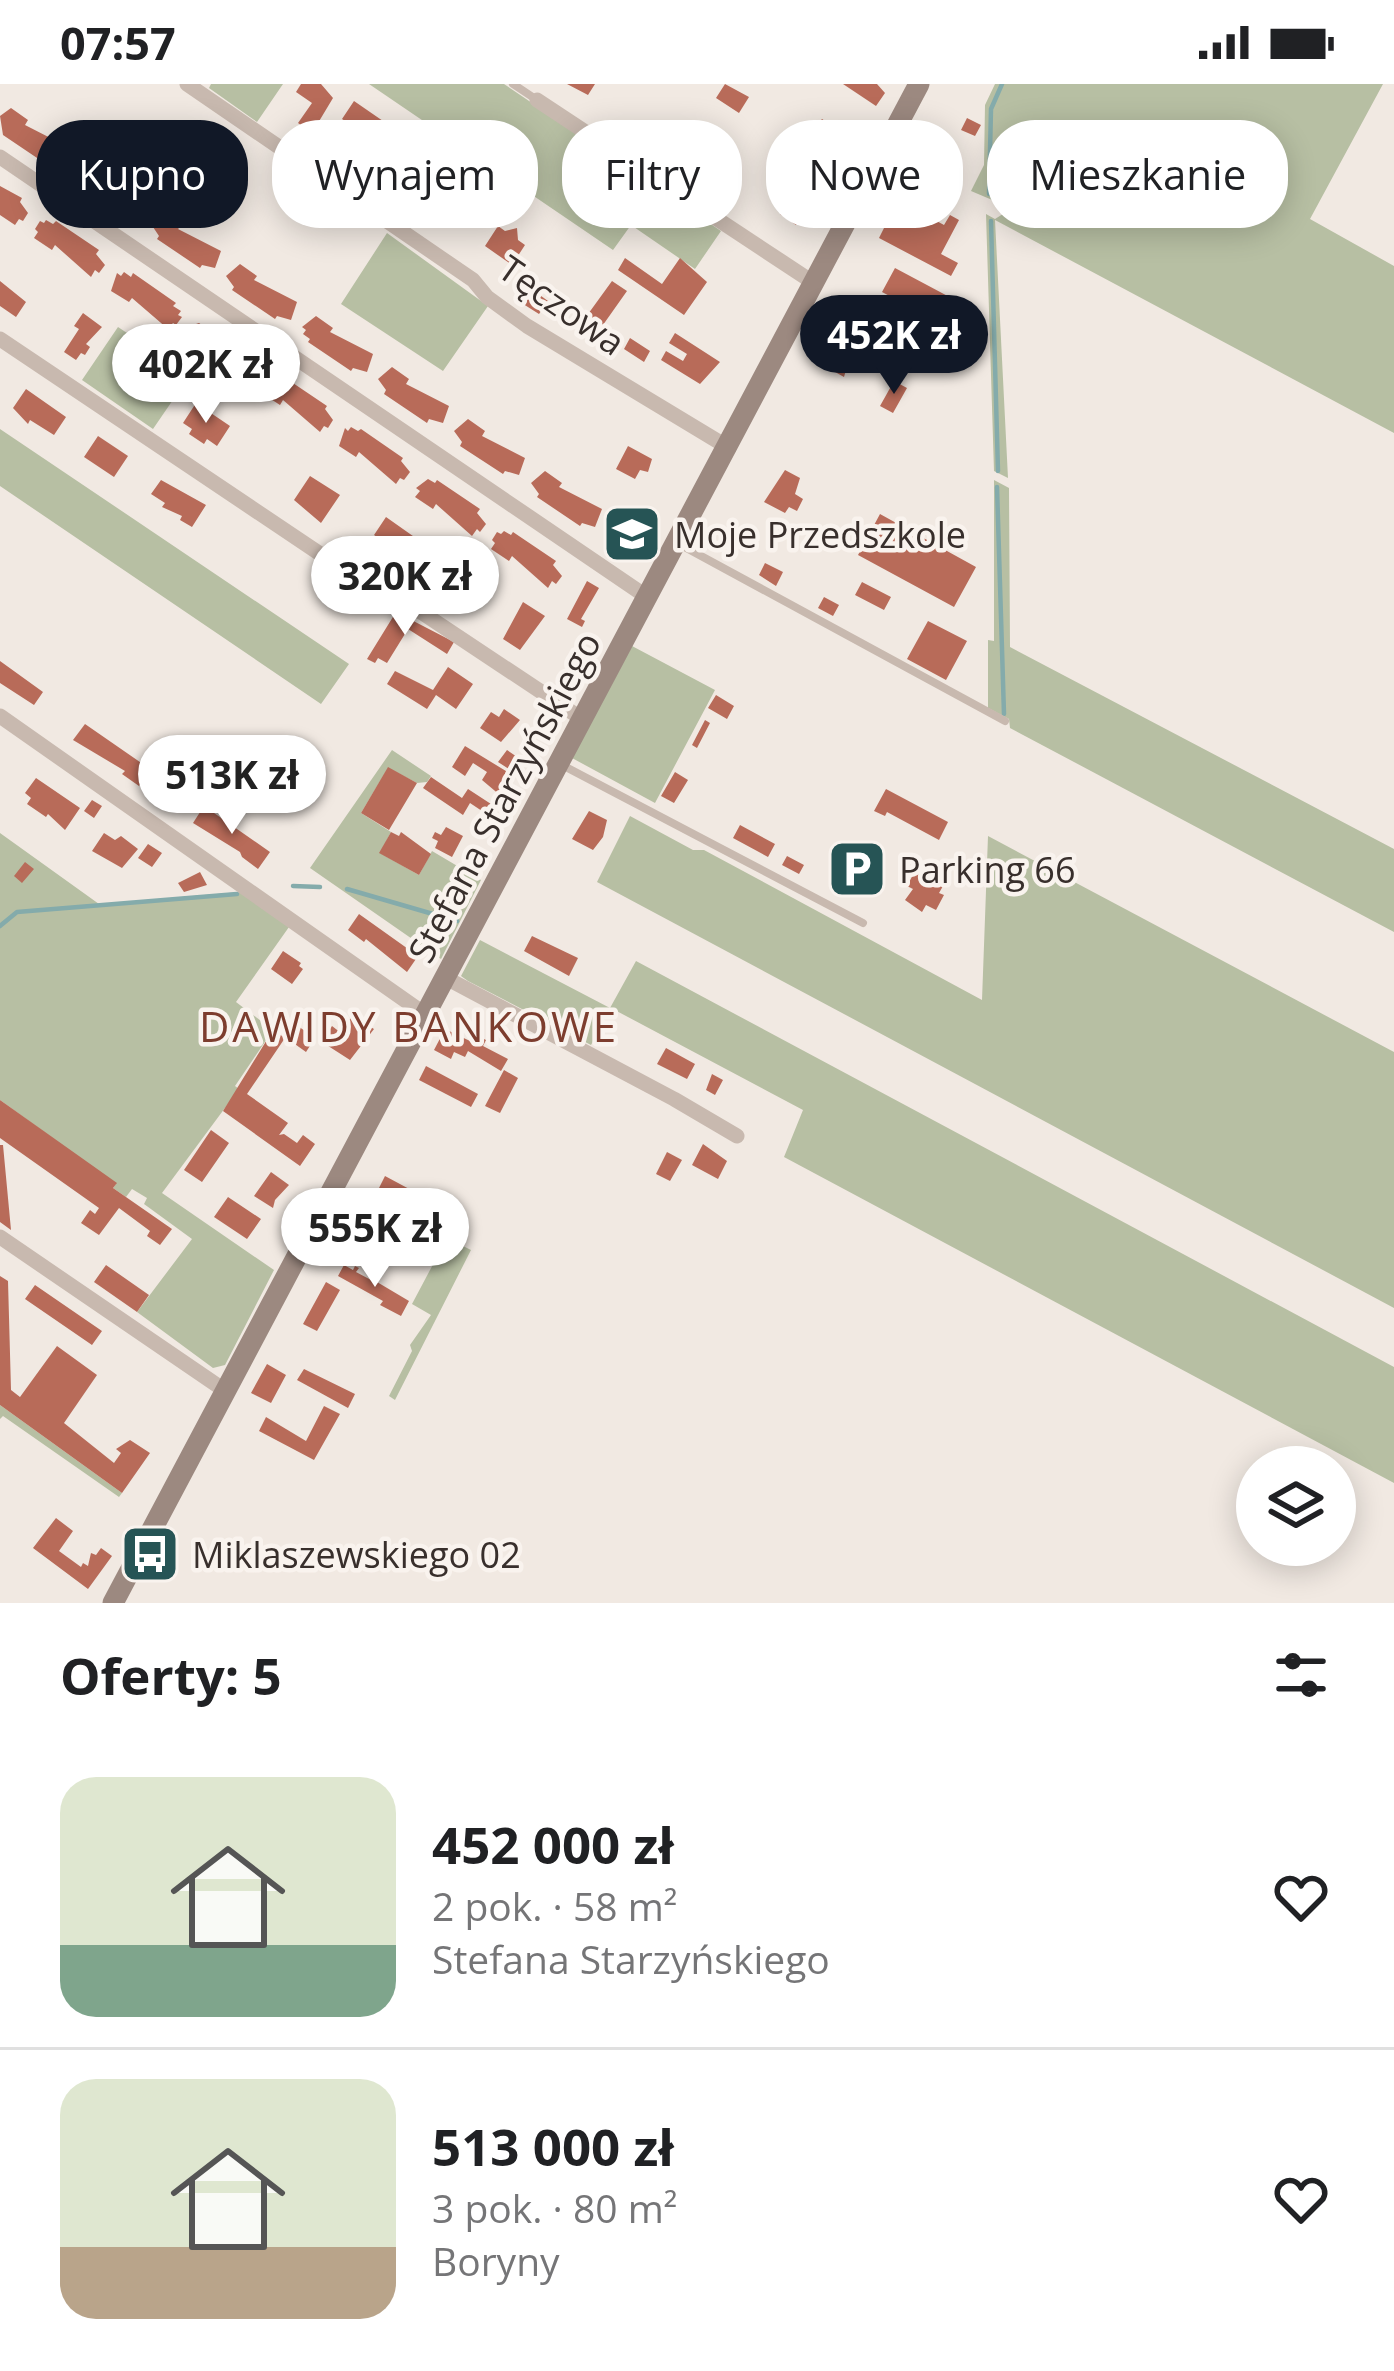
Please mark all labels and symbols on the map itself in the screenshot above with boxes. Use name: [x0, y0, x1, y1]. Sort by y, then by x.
street label: Tęczowa: [489, 244, 635, 366]
pin: 452K zł: [783, 295, 1005, 397]
pin: 402K zł: [95, 324, 317, 426]
school or university icon: Moje Przedszkole: [601, 503, 663, 565]
place label: Moje Przedszkole: [674, 510, 966, 559]
pin: 320K zł: [294, 536, 516, 638]
street label: Stefana Starzyńskiego: [396, 623, 612, 971]
pin: 513K zł: [121, 735, 343, 837]
parking icon: Parking 66: [826, 838, 888, 900]
place label: Parking 66: [899, 845, 1076, 894]
district label: DAWIDY BANKOWE: [199, 997, 619, 1054]
pin: 555K zł: [264, 1188, 486, 1290]
bus stop icon: Miklaszewskiego 02: [119, 1523, 181, 1585]
place label: Miklaszewskiego 02: [192, 1530, 521, 1579]

